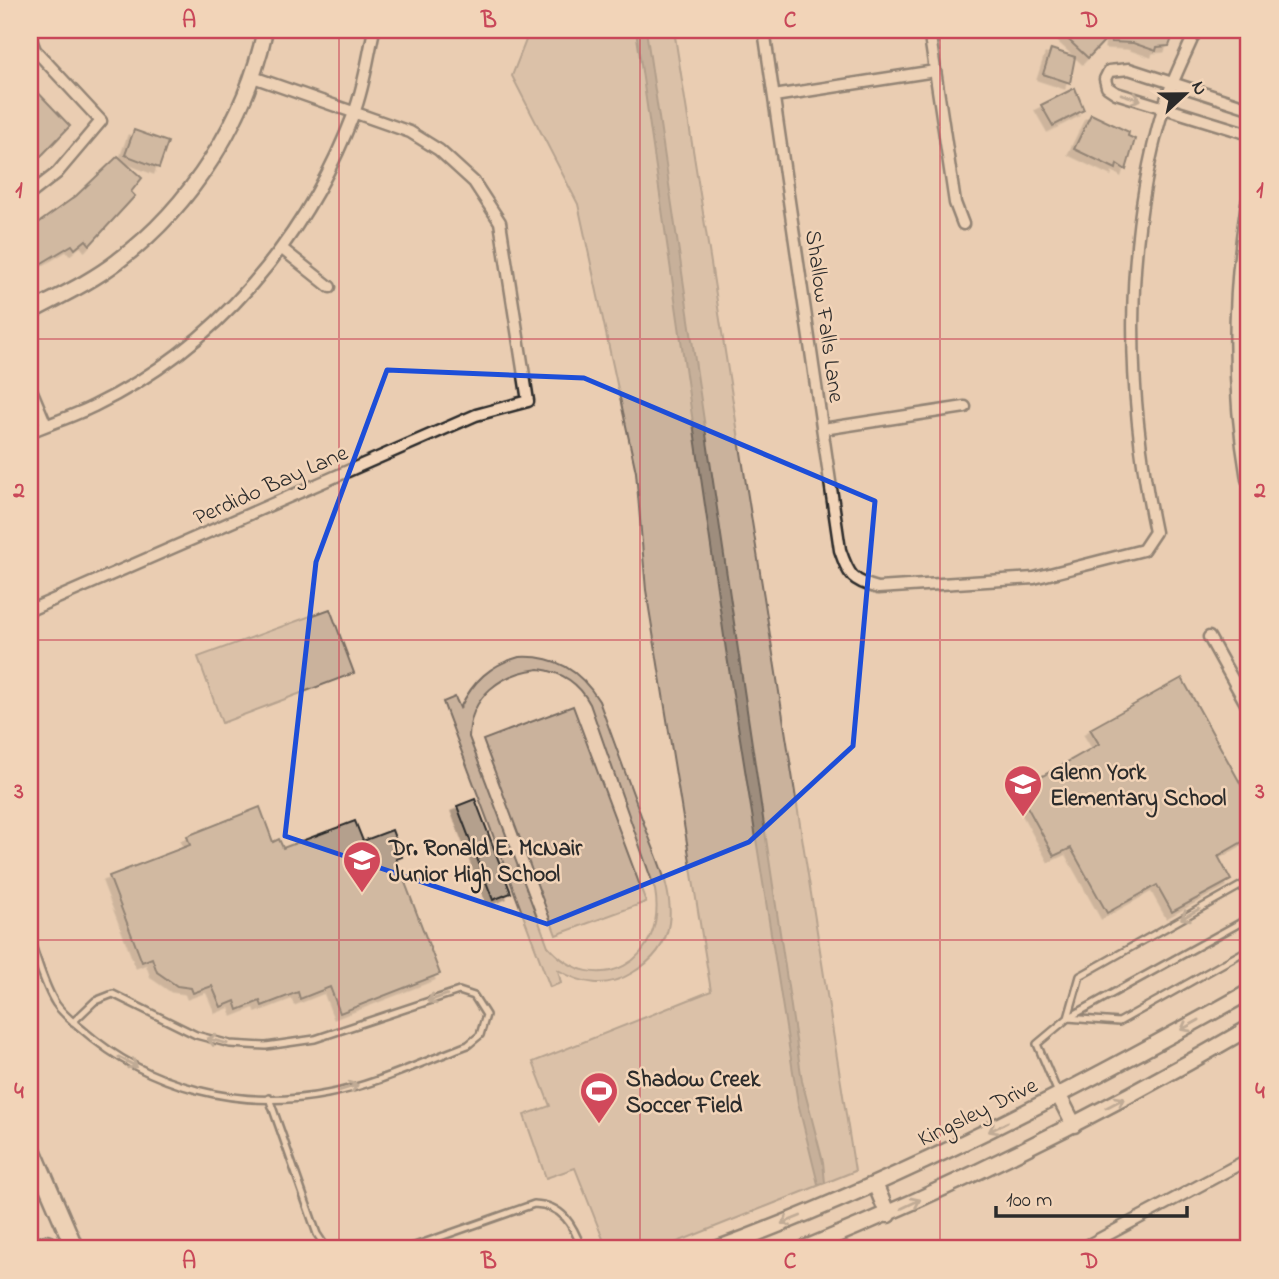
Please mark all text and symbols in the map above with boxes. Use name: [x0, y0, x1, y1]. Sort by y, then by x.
text: A: [182, 5, 196, 38]
text: B: [480, 5, 497, 38]
text: C: [784, 5, 797, 38]
text: D: [1081, 5, 1098, 38]
north arrow: [1150, 60, 1220, 130]
text: N: [1184, 78, 1213, 100]
one-way arrow: [1120, 92, 1142, 105]
text: 1: [15, 175, 23, 208]
text: 1: [1256, 175, 1264, 208]
street label: Shallow Falls Lane: [795, 228, 852, 405]
street label: Perdido Bay Lane: [188, 437, 355, 537]
text: 2: [12, 475, 25, 508]
text: 2: [1253, 475, 1266, 508]
place label: Glenn York Elementary School: [1050, 757, 1227, 818]
school or university icon: Glenn York Elementary School: [1002, 763, 1044, 818]
text: 3: [13, 776, 24, 809]
text: 3: [1254, 776, 1265, 809]
place label: Dr. Ronald E. McNair Junior High School: [388, 833, 583, 894]
school or university icon: Dr. Ronald E. McNair Junior High School: [341, 839, 383, 894]
one-way arrow: [1180, 907, 1200, 921]
one-way arrow: [426, 993, 448, 1006]
one-way arrow: [1180, 1018, 1200, 1032]
one-way arrow: [206, 1034, 229, 1047]
one-way arrow: [117, 1056, 138, 1069]
place label: Shadow Creek Soccer Field: [626, 1064, 761, 1123]
sports icon: Shadow Creek Soccer Field: [578, 1070, 620, 1125]
street label: Kingsley Drive: [913, 1070, 1045, 1158]
text: 4: [14, 1076, 24, 1109]
text: 4: [1255, 1076, 1265, 1109]
one-way arrow: [336, 1081, 358, 1094]
one-way arrow: [1105, 1096, 1125, 1110]
one-way arrow: [988, 1121, 1009, 1134]
scale bar: [996, 1174, 1186, 1218]
text: 100 m: [1006, 1186, 1052, 1216]
one-way arrow: [900, 1197, 922, 1210]
one-way arrow: [780, 1215, 802, 1228]
text: A: [182, 1246, 196, 1279]
text: B: [480, 1246, 497, 1279]
text: C: [784, 1246, 797, 1279]
text: D: [1081, 1246, 1098, 1279]

